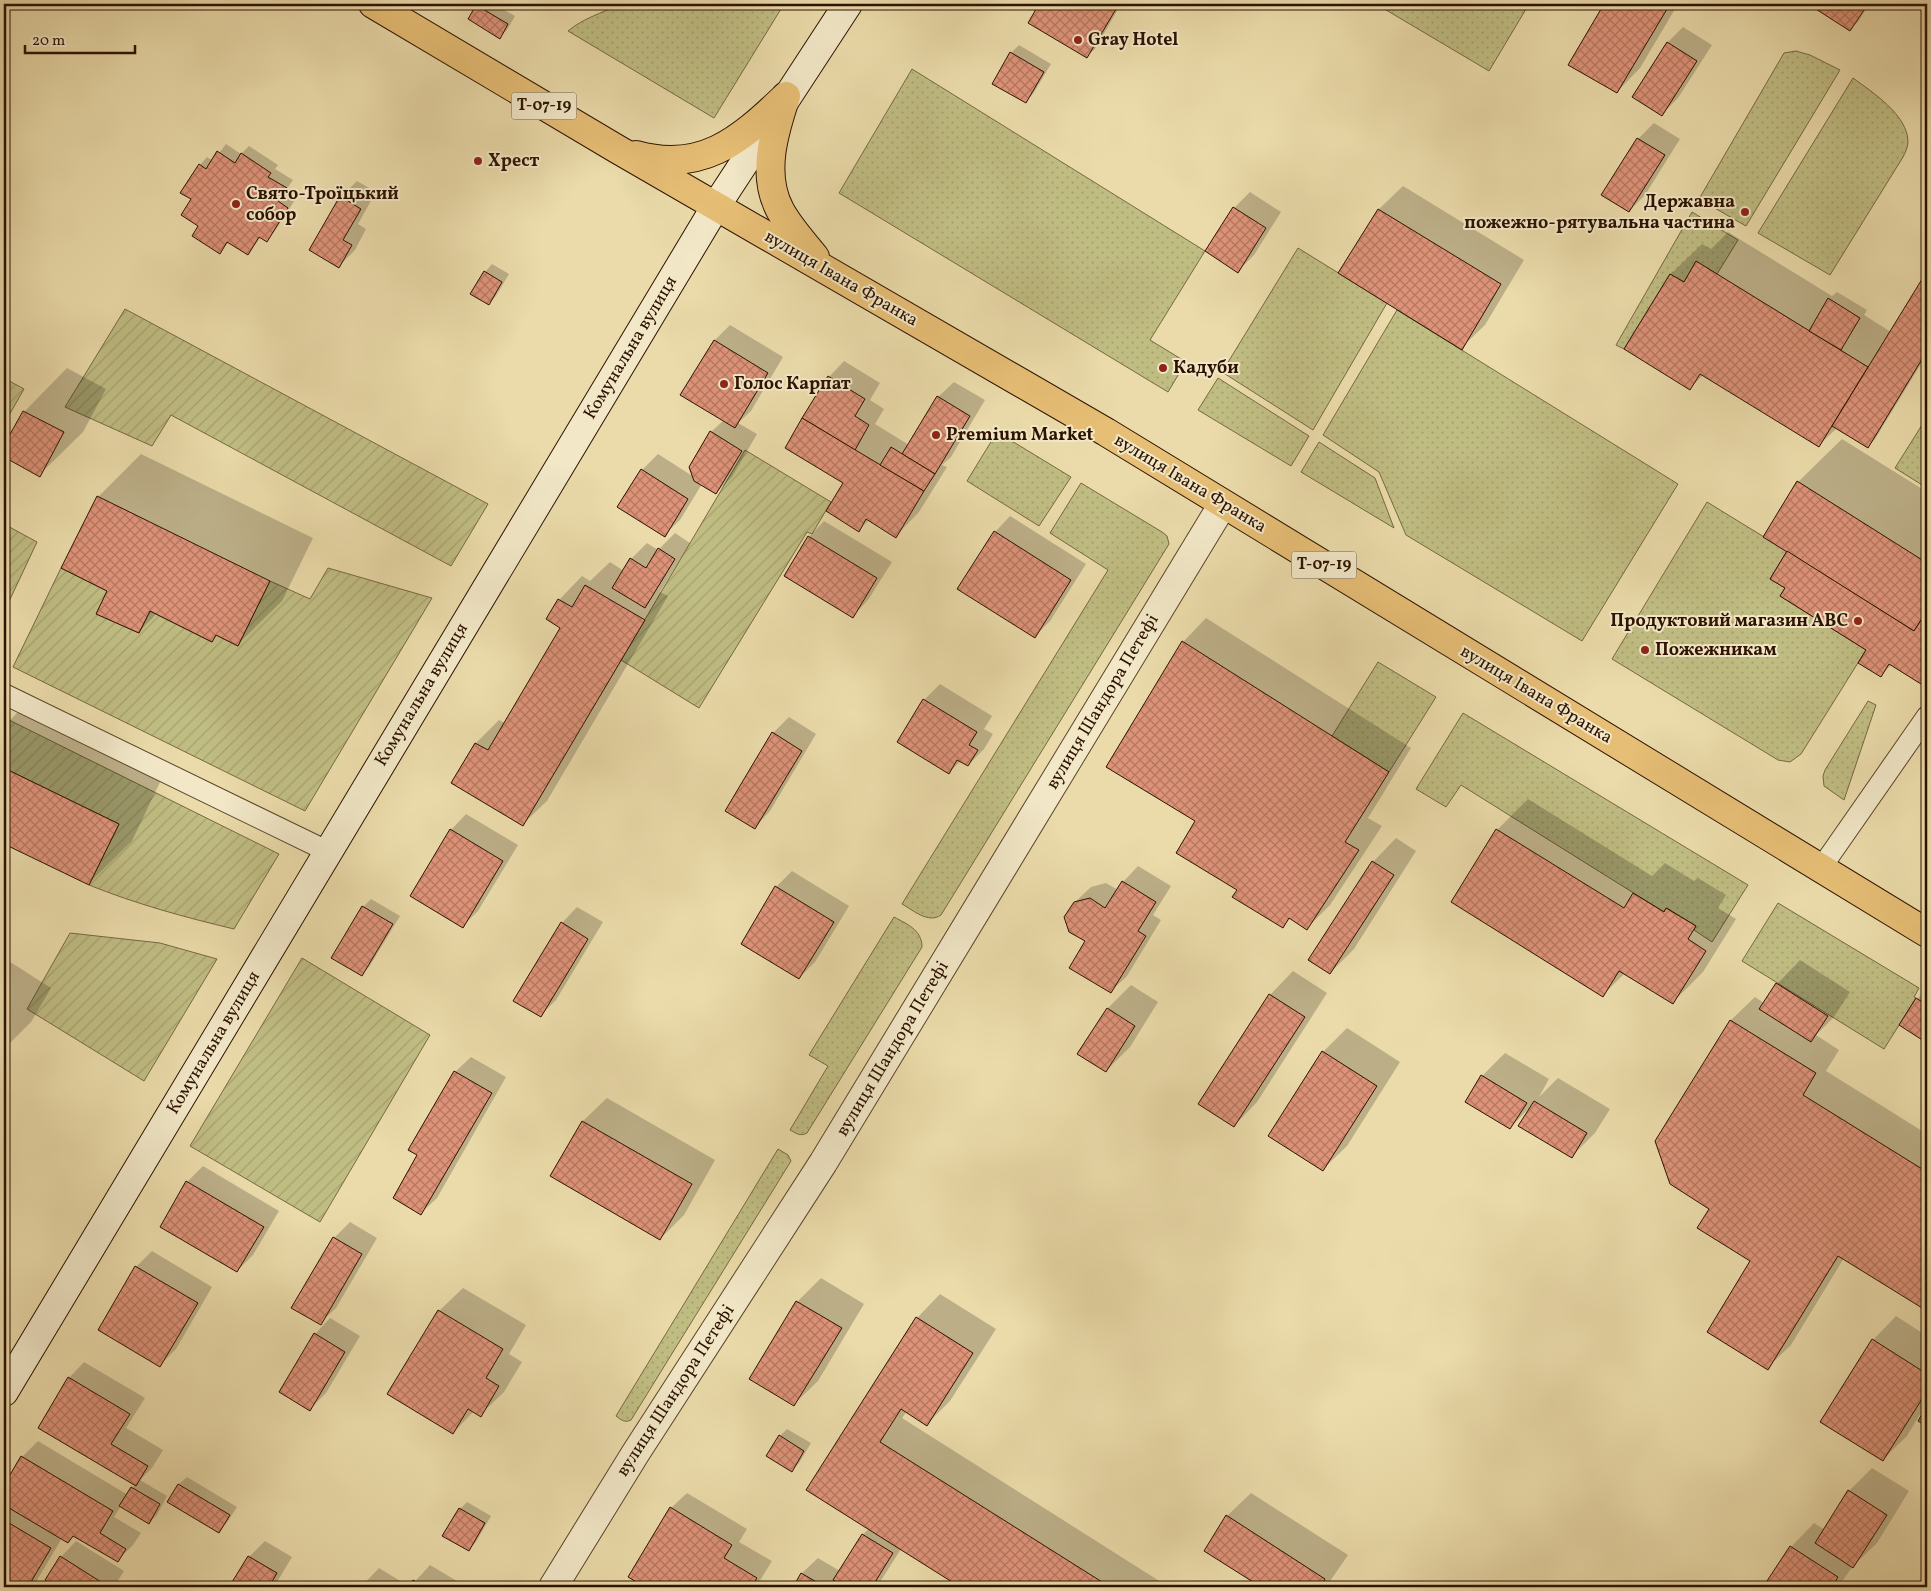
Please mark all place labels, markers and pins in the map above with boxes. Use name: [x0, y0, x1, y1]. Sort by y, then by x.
place label: Gray Hotel: [1088, 28, 1178, 53]
marker: Gray Hotel: [1072, 34, 1084, 46]
place label: Хрест: [488, 149, 540, 174]
marker: Хрест: [472, 155, 484, 167]
place label: Свято-Троїцький собор: [246, 182, 399, 228]
place label: Державна пожежно-рятувальна частина: [1464, 190, 1735, 236]
marker: Свято-Троїцький собор: [230, 198, 242, 210]
marker: Державна пожежно-рятувальна частина: [1739, 206, 1751, 218]
place label: Кадуби: [1173, 356, 1239, 381]
marker: Кадуби: [1157, 362, 1169, 374]
place label: Голос Карпат: [734, 372, 851, 397]
marker: Голос Карпат: [718, 378, 730, 390]
place label: Premium Market: [946, 423, 1094, 448]
marker: Premium Market: [930, 429, 942, 441]
place label: Продуктовий магазин ABC: [1610, 609, 1848, 634]
marker: Продуктовий магазин ABC: [1852, 615, 1864, 627]
place label: Пожежникам: [1655, 638, 1777, 663]
marker: Пожежникам: [1639, 644, 1651, 656]

